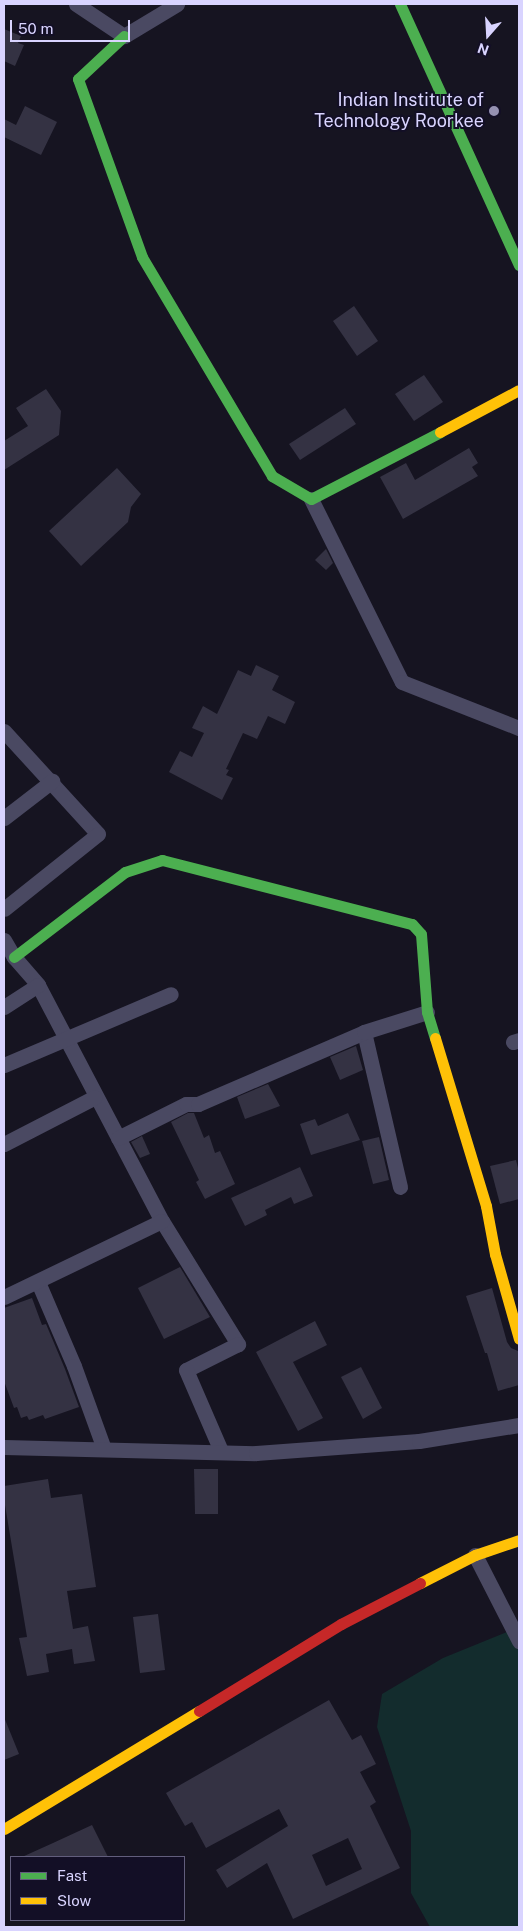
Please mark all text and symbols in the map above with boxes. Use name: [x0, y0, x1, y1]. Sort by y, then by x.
scale bar: [12, 10, 132, 42]
north arrow: [463, 10, 513, 60]
text: 50 m: [18, 20, 53, 37]
text: N: [475, 40, 491, 59]
place label: Indian Institute of Technology Roorkee: [314, 90, 484, 132]
marker: Indian Institute of Technology Roorkee: [488, 105, 500, 117]
legend: [10, 1856, 185, 1921]
text: Fast: [57, 1867, 87, 1884]
text: Slow: [57, 1892, 91, 1909]

